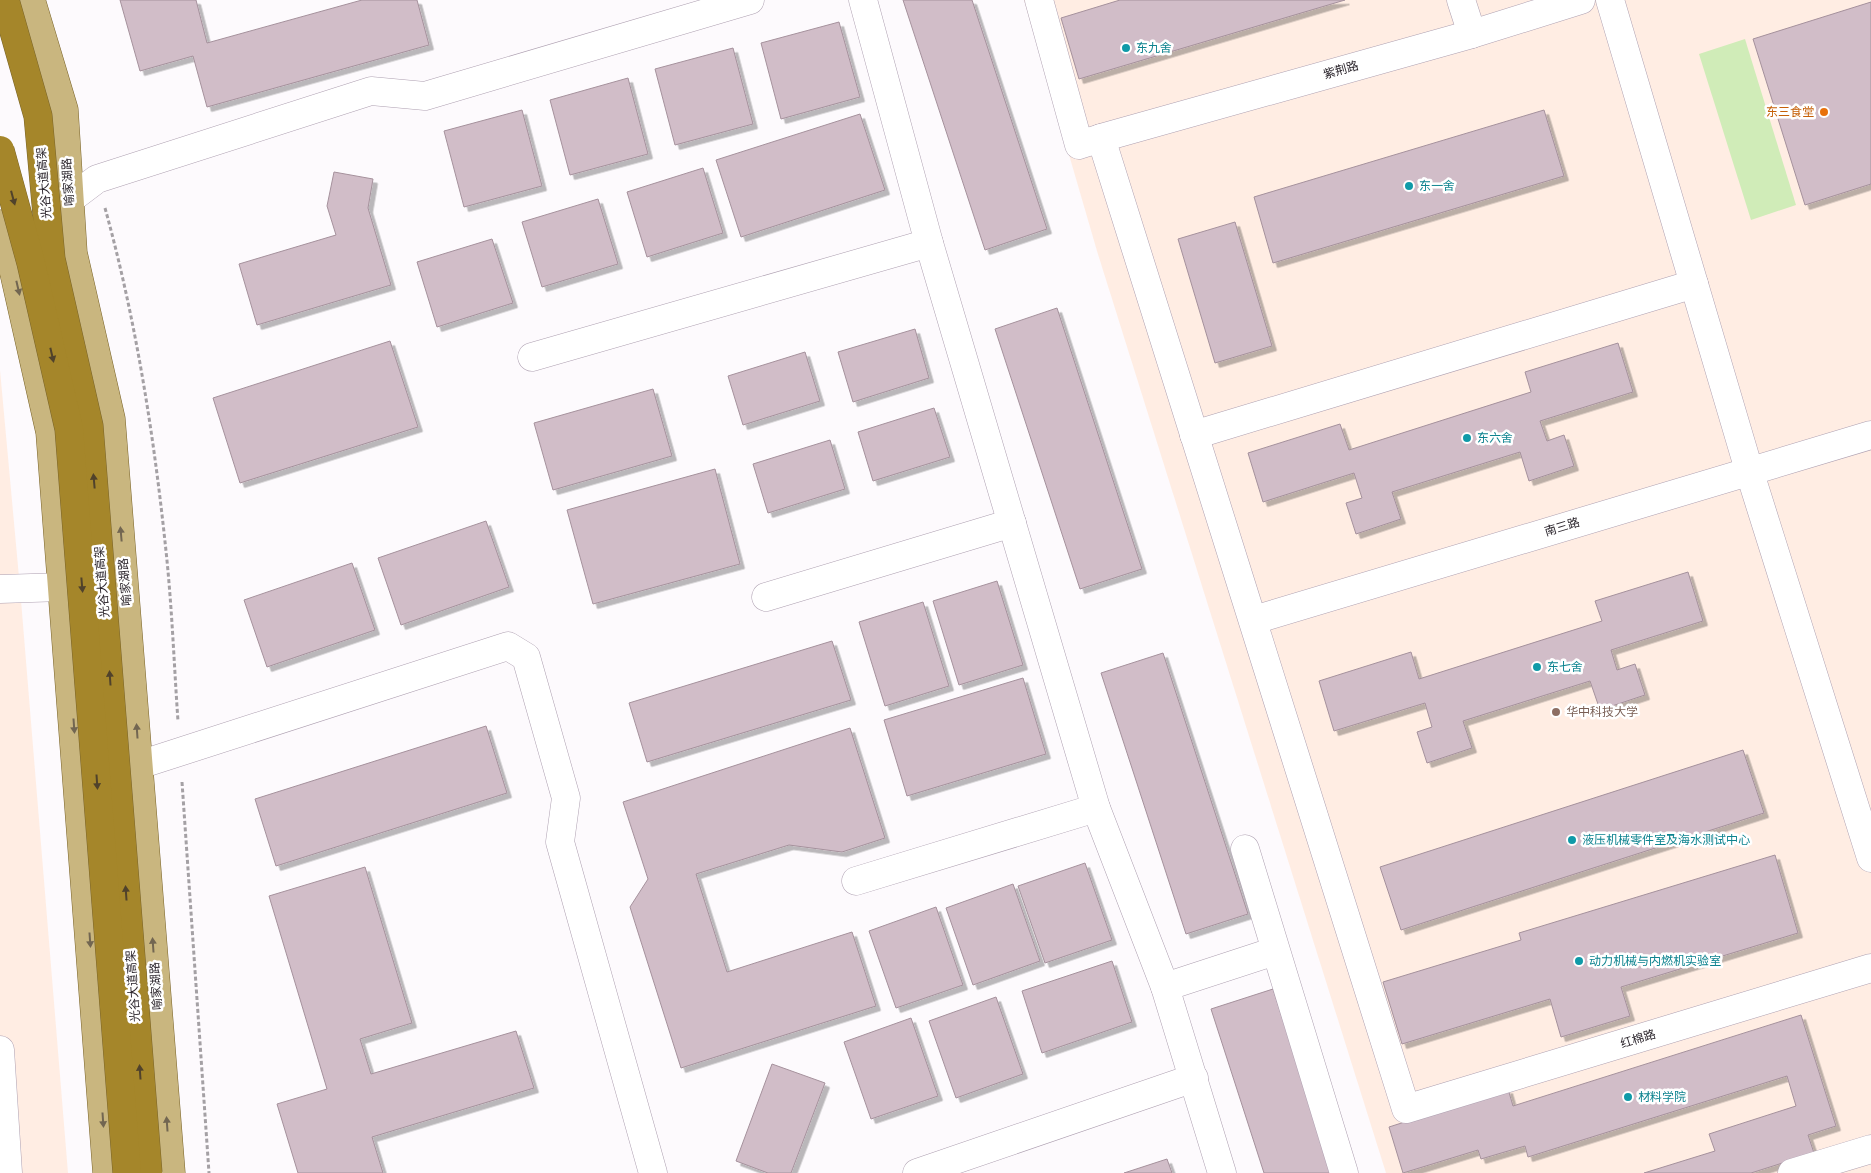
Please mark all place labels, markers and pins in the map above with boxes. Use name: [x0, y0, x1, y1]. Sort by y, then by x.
place label: 东九舍: [1136, 40, 1172, 55]
marker: 东九舍: [1120, 42, 1132, 54]
place label: 东三食堂: [1766, 104, 1814, 119]
marker: 东三食堂: [1818, 106, 1830, 118]
place label: 东一舍: [1419, 178, 1455, 193]
marker: 东一舍: [1403, 180, 1415, 192]
place label: 东六舍: [1477, 430, 1513, 445]
marker: 东六舍: [1461, 432, 1473, 444]
place label: 东七舍: [1547, 659, 1583, 674]
marker: 东七舍: [1531, 661, 1543, 673]
place label: 华中科技大学: [1566, 704, 1638, 719]
marker: 华中科技大学: [1550, 706, 1562, 718]
place label: 液压机械零件室及海水测试中心: [1582, 832, 1750, 847]
marker: 液压机械零件室及海水测试中心: [1566, 834, 1578, 846]
place label: 动力机械与内燃机实验室: [1589, 953, 1721, 968]
marker: 动力机械与内燃机实验室: [1573, 955, 1585, 967]
place label: 材料学院: [1638, 1089, 1686, 1104]
marker: 材料学院: [1622, 1091, 1634, 1103]

